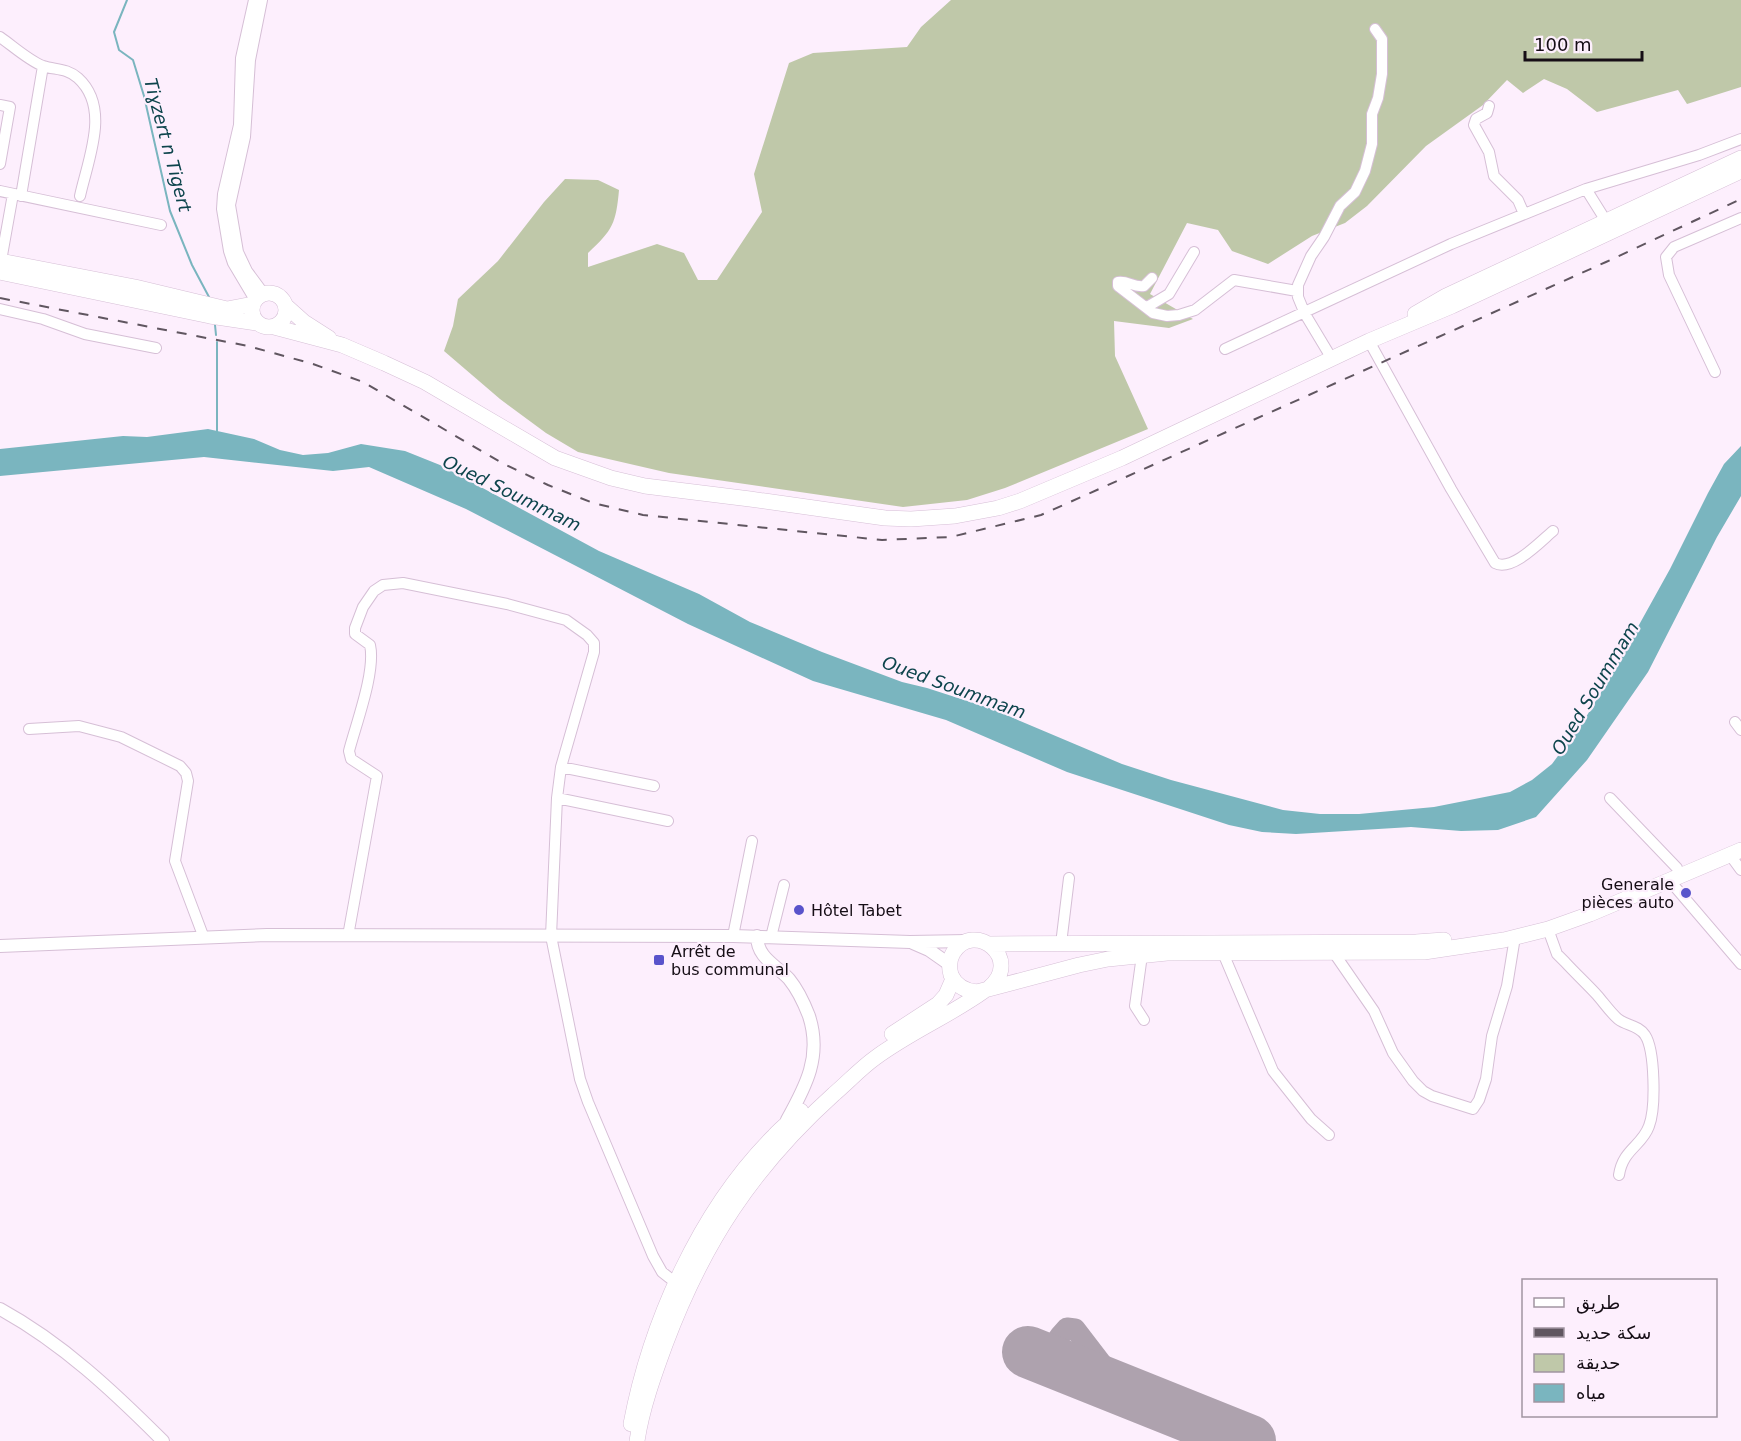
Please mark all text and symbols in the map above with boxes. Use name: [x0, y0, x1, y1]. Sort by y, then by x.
scale bar: [1525, 24, 1642, 62]
text: 100 m: [1534, 34, 1592, 55]
water label: Tiɣzert n Tigert: [140, 76, 196, 215]
water label: Oued Soummam: [439, 450, 585, 536]
water label: Oued Soummam: [1547, 618, 1643, 758]
water label: Oued Soummam: [879, 651, 1029, 723]
place label: Generale pièces auto: [1581, 875, 1674, 912]
marker: Generale pièces auto: [1679, 886, 1693, 900]
place label: Hôtel Tabet: [811, 901, 902, 920]
marker: Hôtel Tabet: [792, 903, 806, 917]
place label: Arrêt de bus communal: [671, 942, 789, 979]
marker: Arrêt de bus communal: [652, 953, 666, 967]
legend: [1522, 1279, 1717, 1417]
text: طريق: [1576, 1292, 1620, 1314]
text: سكة حديد: [1576, 1322, 1651, 1343]
text: حديقة: [1576, 1352, 1620, 1373]
text: مياه: [1576, 1382, 1606, 1403]

